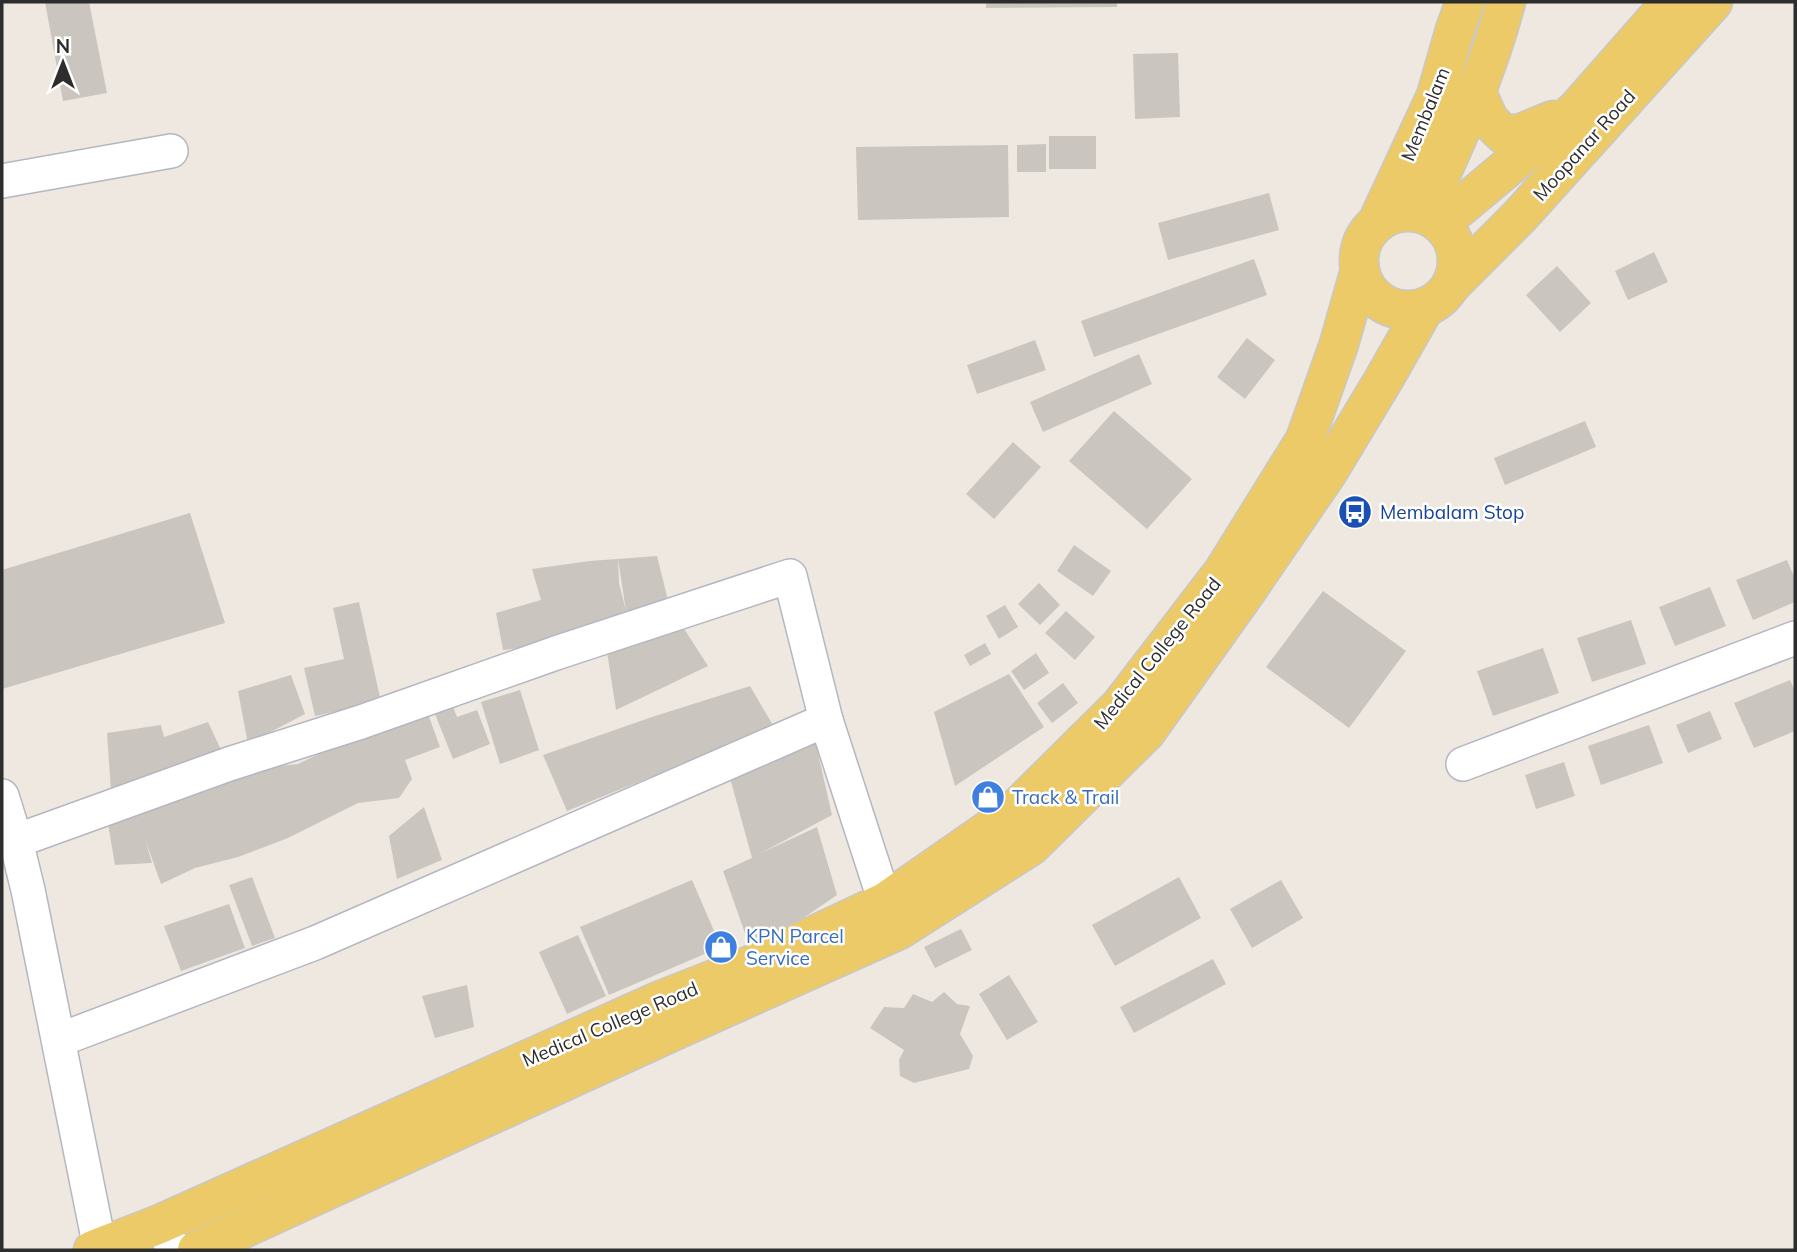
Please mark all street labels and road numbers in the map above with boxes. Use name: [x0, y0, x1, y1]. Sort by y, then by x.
street label: Membalam: [1395, 64, 1455, 164]
street label: Moopanar Road: [1528, 84, 1640, 206]
street label: Medical College Road: [1088, 572, 1226, 734]
street label: Medical College Road: [518, 976, 702, 1072]

